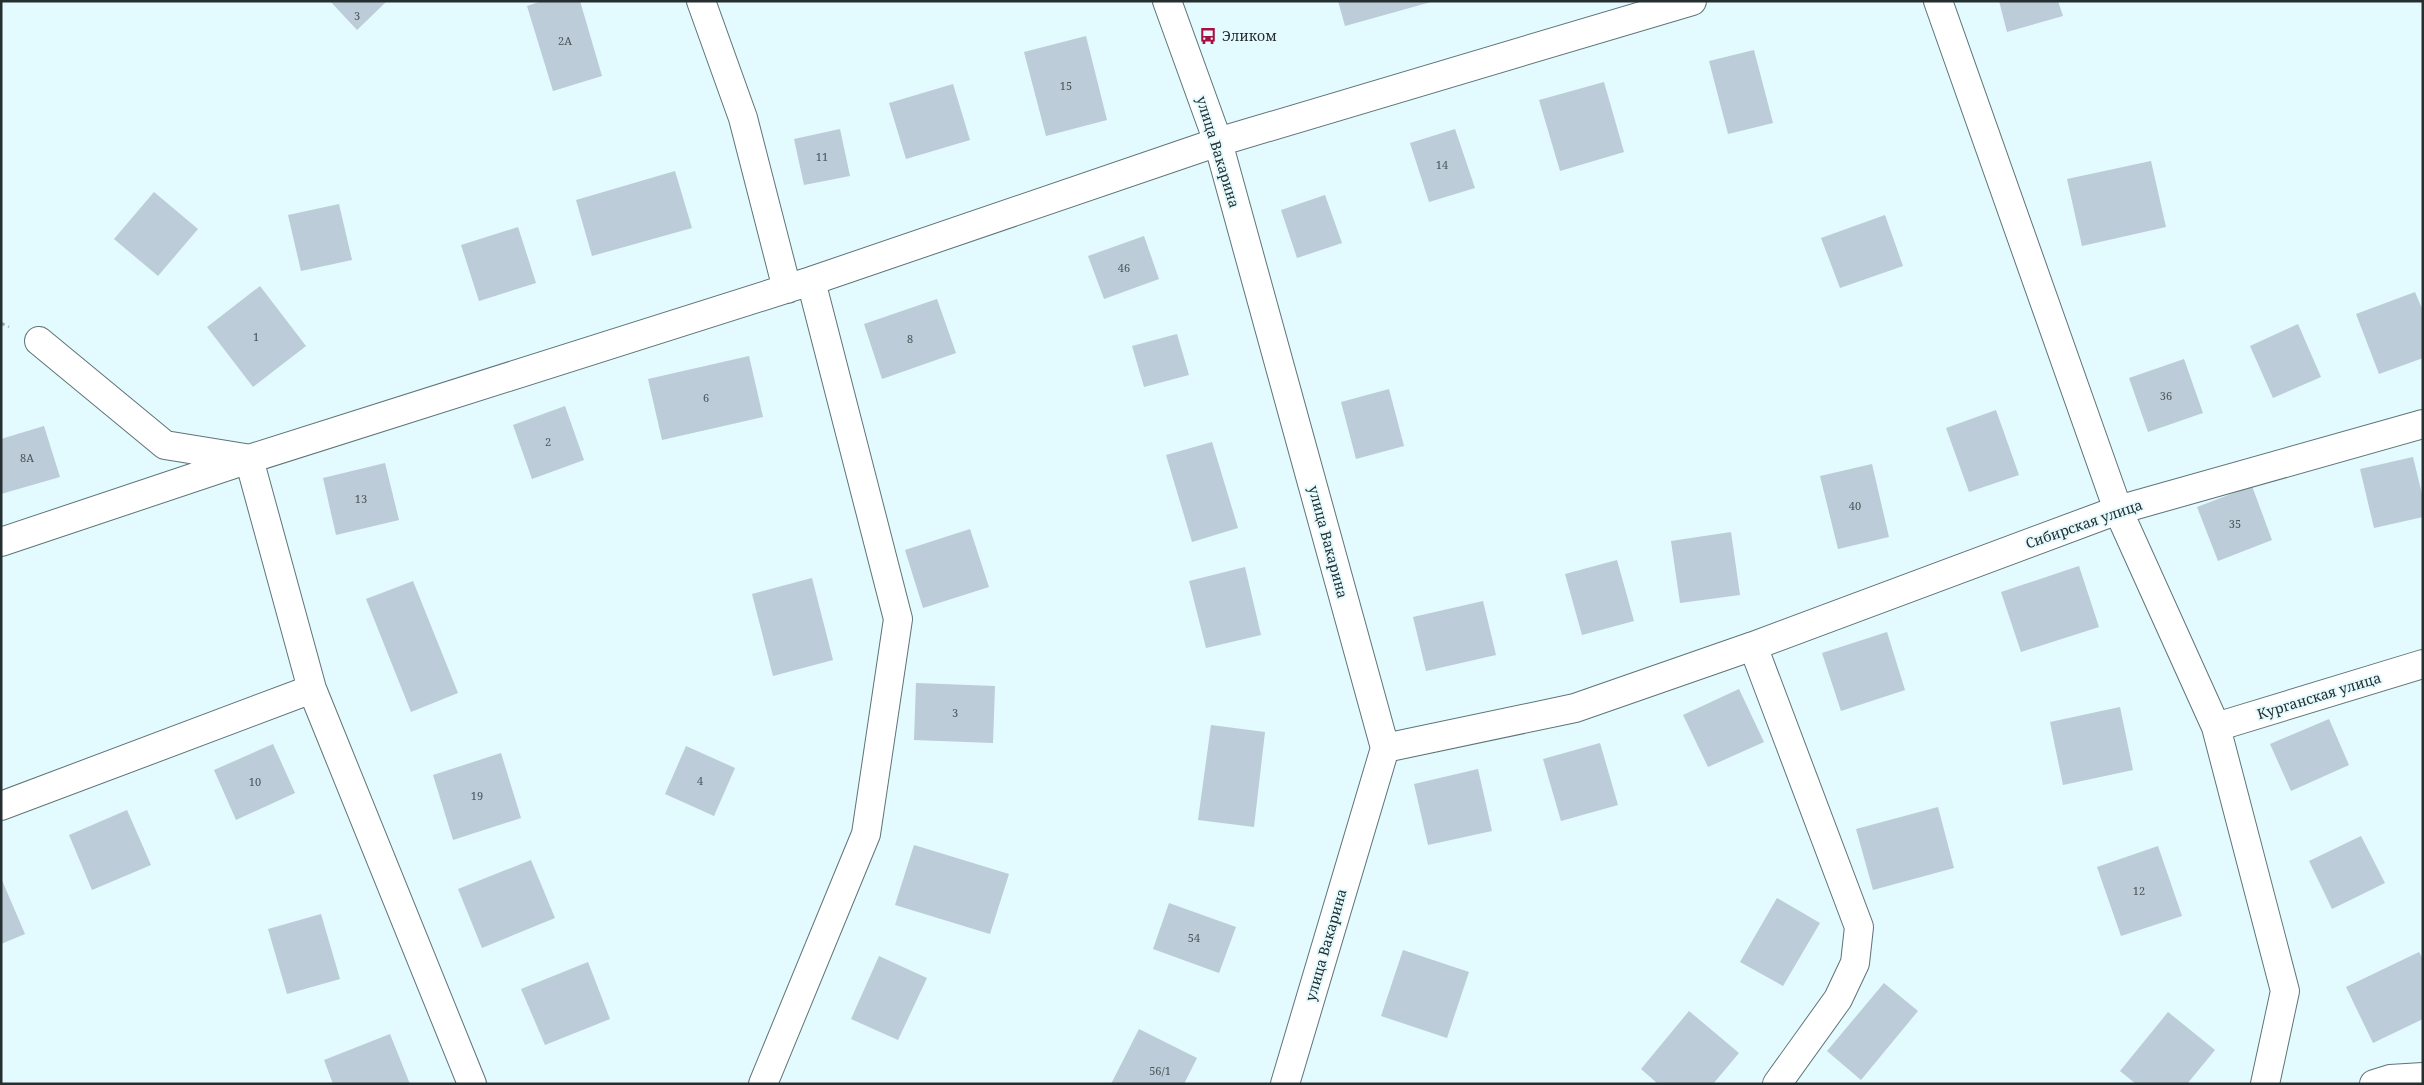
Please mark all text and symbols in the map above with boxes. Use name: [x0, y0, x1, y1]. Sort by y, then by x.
house number: 3: [354, 8, 360, 23]
bus stop icon: Эликом: [1198, 26, 1218, 46]
place label: Эликом: [1222, 26, 1277, 45]
house number: 2А: [558, 33, 572, 48]
house number: 15: [1060, 78, 1072, 93]
street label: улица Вакарина: [1192, 94, 1245, 210]
house number: 11: [816, 149, 828, 164]
house number: 14: [1436, 157, 1448, 172]
house number: 46: [1118, 260, 1130, 275]
house number: 1: [253, 329, 259, 344]
house number: 8: [907, 331, 913, 346]
house number: 36: [2160, 388, 2172, 403]
house number: 6: [703, 390, 709, 405]
house number: 2: [545, 434, 551, 449]
house number: 8А: [20, 450, 34, 465]
street label: улица Вакарина: [1304, 483, 1353, 600]
house number: 13: [355, 491, 367, 506]
street label: Сибирская улица: [2023, 495, 2145, 552]
house number: 40: [1849, 498, 1861, 513]
house number: 35: [2229, 516, 2241, 531]
street label: Курганская улица: [2255, 668, 2383, 723]
house number: 3: [952, 705, 958, 720]
house number: 4: [697, 773, 703, 788]
house number: 10: [249, 774, 261, 789]
house number: 19: [471, 788, 483, 803]
house number: 12: [2133, 883, 2145, 898]
street label: улица Вакарина: [1300, 886, 1351, 1003]
house number: 54: [1188, 930, 1200, 945]
house number: 56/1: [1149, 1063, 1171, 1078]

